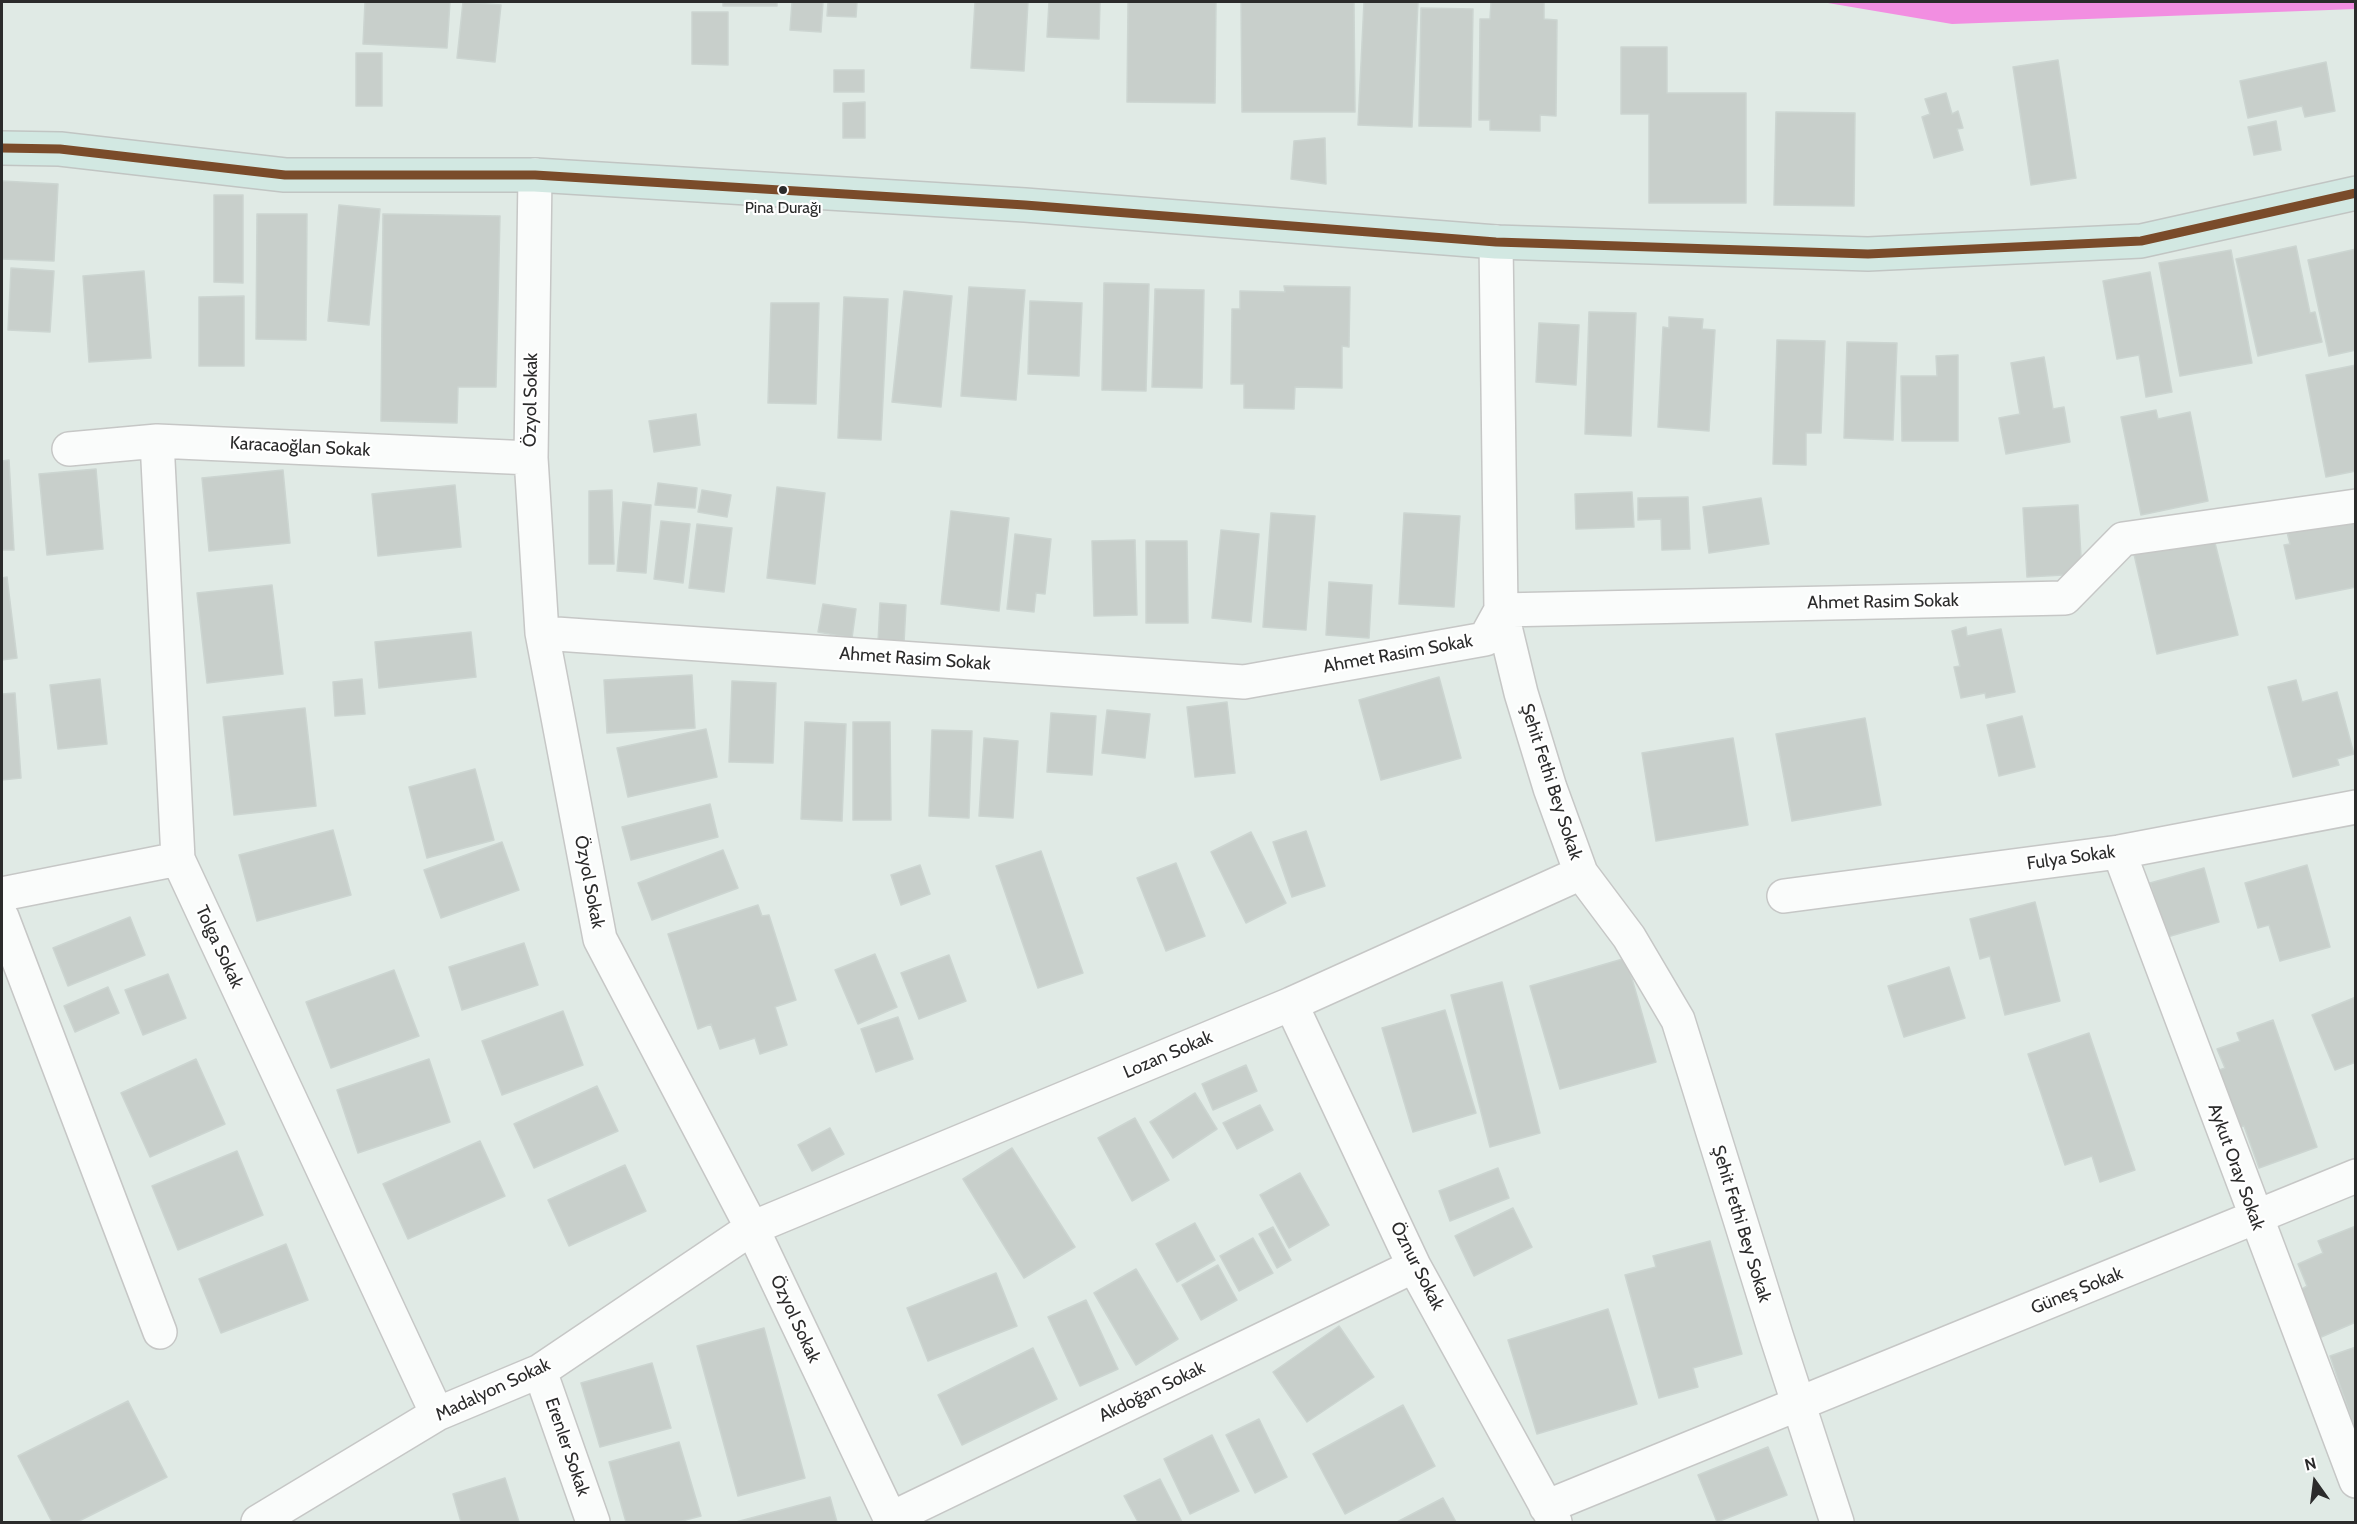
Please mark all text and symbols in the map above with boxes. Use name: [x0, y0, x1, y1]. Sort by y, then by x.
marker: Pina Durağı: [777, 184, 789, 196]
place label: Pina Durağı: [745, 198, 821, 218]
street label: Özyol Sokak: [519, 353, 543, 447]
street label: Karacaoğlan Sokak: [229, 433, 371, 461]
street label: Ahmet Rasim Sokak: [1807, 590, 1959, 614]
street label: Ahmet Rasim Sokak: [1321, 630, 1475, 678]
street label: Ahmet Rasim Sokak: [839, 643, 991, 675]
street label: Şehit Fethi Bey Sokak: [1516, 701, 1586, 863]
street label: Özyol Sokak: [569, 834, 609, 930]
street label: Fulya Sokak: [2025, 841, 2117, 875]
street label: Tolga Sokak: [190, 902, 248, 992]
street label: Lozan Sokak: [1120, 1027, 1216, 1083]
street label: Aykut Oray Sokak: [2203, 1101, 2269, 1233]
street label: Şehit Fethi Bey Sokak: [1707, 1143, 1775, 1305]
street label: Öznur Sokak: [1385, 1218, 1449, 1314]
street label: Güneş Sokak: [2028, 1263, 2126, 1319]
street label: Özyol Sokak: [765, 1272, 825, 1366]
street label: Madalyon Sokak: [432, 1354, 554, 1426]
street label: Akdoğan Sokak: [1095, 1357, 1209, 1427]
street label: Erenler Sokak: [540, 1395, 594, 1499]
north arrow: [2285, 1452, 2345, 1512]
text: N: [2303, 1453, 2318, 1475]

